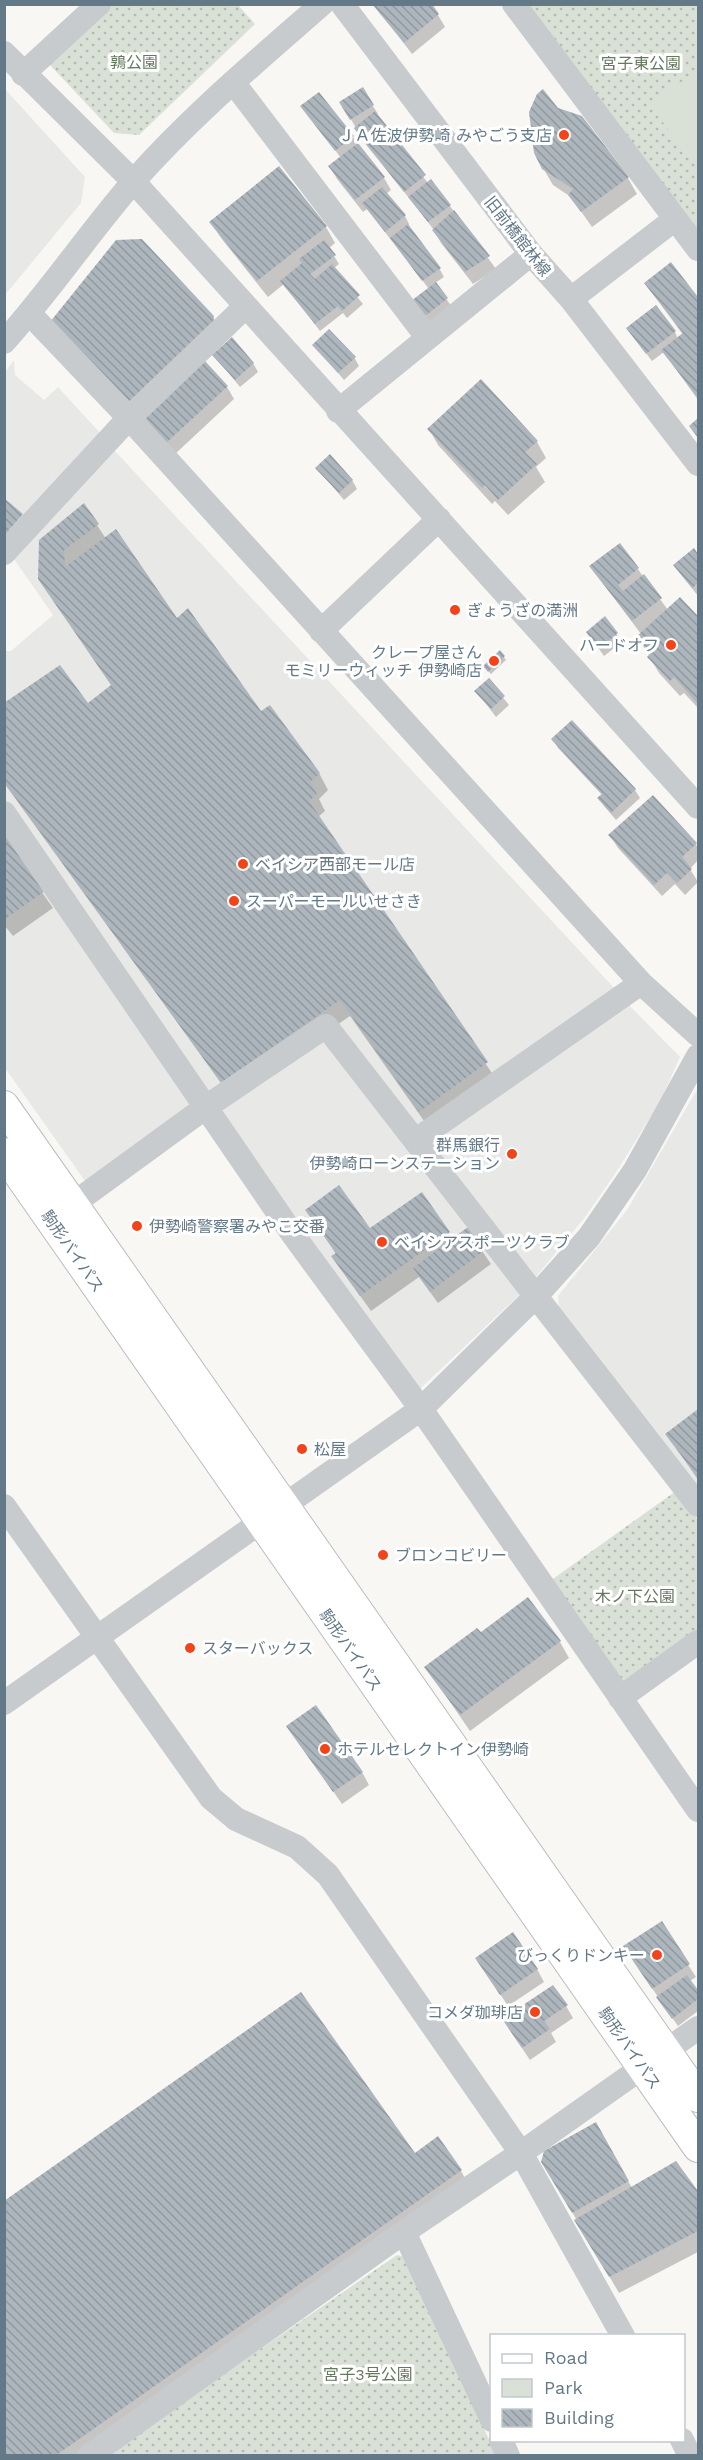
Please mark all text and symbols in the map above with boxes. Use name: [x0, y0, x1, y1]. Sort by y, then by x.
park label: 鶉公園: [110, 53, 158, 72]
park label: 宮子東公園: [601, 54, 681, 73]
place label: ＪＡ佐波伊勢崎 みやごう支店: [339, 126, 552, 145]
marker: ＪＡ佐波伊勢崎 みやごう支店: [557, 128, 571, 142]
street label: 旧前橋館林線: [481, 193, 555, 280]
place label: ぎょうざの満洲: [467, 601, 578, 620]
marker: ぎょうざの満洲: [448, 603, 462, 617]
place label: ハードオフ: [579, 636, 659, 655]
marker: ハードオフ: [664, 638, 678, 652]
place label: クレープ屋さん モミリーウィッチ 伊勢崎店: [285, 643, 482, 680]
marker: クレープ屋さん モミリーウィッチ 伊勢崎店: [487, 654, 501, 668]
place label: ベイシア西部モール店: [255, 855, 415, 874]
marker: ベイシア西部モール店: [236, 857, 250, 871]
place label: スーパーモールいせさき: [246, 892, 422, 911]
marker: スーパーモールいせさき: [227, 894, 241, 908]
place label: 群馬銀行 伊勢崎ローンステーション: [309, 1136, 500, 1173]
marker: 群馬銀行 伊勢崎ローンステーション: [505, 1147, 519, 1161]
street label: 駒形バイパス: [37, 1207, 108, 1296]
place label: 伊勢崎警察署みやこ交番: [149, 1217, 325, 1236]
marker: 伊勢崎警察署みやこ交番: [130, 1219, 144, 1233]
place label: ベイシアスポーツクラブ: [394, 1233, 570, 1252]
marker: ベイシアスポーツクラブ: [375, 1235, 389, 1249]
place label: 松屋: [314, 1440, 346, 1459]
marker: 松屋: [295, 1442, 309, 1456]
place label: ブロンコビリー: [395, 1546, 507, 1565]
marker: ブロンコビリー: [376, 1548, 390, 1562]
park label: 木ノ下公園: [595, 1587, 675, 1606]
street label: 駒形バイパス: [315, 1606, 386, 1695]
place label: スターバックス: [202, 1639, 313, 1658]
marker: スターバックス: [183, 1641, 197, 1655]
place label: ホテルセレクトイン伊勢崎: [337, 1740, 529, 1759]
marker: ホテルセレクトイン伊勢崎: [318, 1742, 332, 1756]
place label: びっくりドンキー: [517, 1946, 645, 1965]
marker: びっくりドンキー: [650, 1948, 664, 1962]
place label: コメダ珈琲店: [427, 2003, 523, 2022]
street label: 駒形バイパス: [594, 2004, 665, 2093]
marker: コメダ珈琲店: [528, 2005, 542, 2019]
legend: [490, 2334, 685, 2442]
text: Road: [544, 2347, 588, 2368]
park label: 宮子3号公園: [323, 2365, 413, 2384]
text: Park: [544, 2377, 583, 2398]
text: Building: [544, 2407, 614, 2428]

